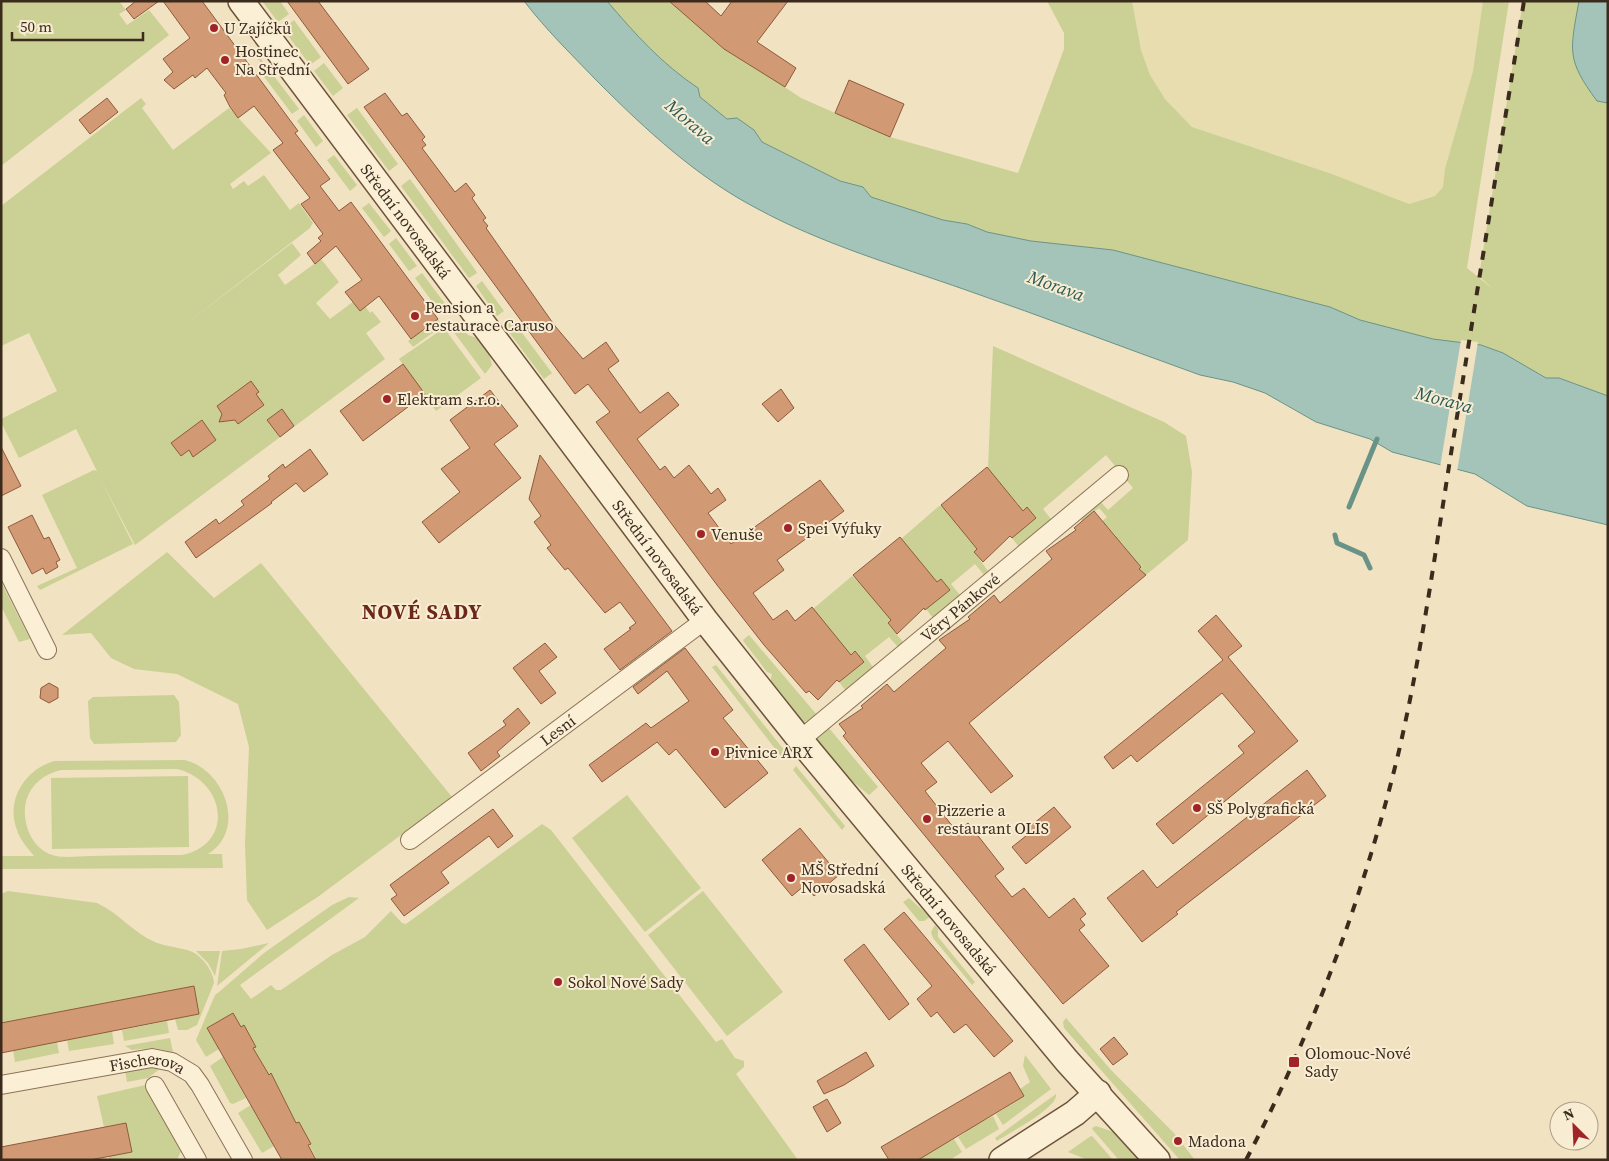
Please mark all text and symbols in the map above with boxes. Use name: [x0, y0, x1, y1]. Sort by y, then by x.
scale bar: [12, 10, 144, 42]
text: 50 m: [20, 16, 52, 37]
place label: U Zajíčků: [224, 17, 291, 39]
marker: U Zajíčků: [208, 22, 220, 34]
place label: Hostinec Na Střední: [235, 40, 310, 80]
marker: Hostinec Na Střední: [219, 54, 231, 66]
water label: Morava: [659, 92, 721, 151]
street label: Střední novosadská: [356, 159, 457, 284]
water label: Morava: [1024, 263, 1088, 307]
place label: Pension a restaurace Caruso: [425, 296, 554, 336]
marker: Pension a restaurace Caruso: [409, 310, 421, 322]
water label: Morava: [1412, 380, 1476, 419]
place label: Elektram s.r.o.: [397, 388, 501, 410]
marker: Elektram s.r.o.: [381, 393, 393, 405]
street label: Střední novosadská: [608, 495, 709, 620]
place label: Spei Výfuky: [798, 517, 882, 539]
marker: Spei Výfuky: [782, 522, 794, 534]
place label: Venuše: [711, 523, 763, 545]
marker: Venuše: [695, 528, 707, 540]
street label: Věry Pánkové: [916, 568, 1004, 647]
district label: NOVÉ SADY: [362, 597, 482, 626]
street label: Lesní: [535, 709, 580, 751]
place label: Pivnice ARX: [725, 741, 813, 763]
marker: Pivnice ARX: [709, 746, 721, 758]
place label: SŠ Polygrafická: [1207, 797, 1315, 819]
place label: Pizzerie a restaurant OLIS: [937, 799, 1049, 839]
marker: SŠ Polygrafická: [1191, 802, 1203, 814]
marker: Pizzerie a restaurant OLIS: [921, 813, 933, 825]
place label: MŠ Střední Novosadská: [801, 858, 887, 898]
street label: Střední novosadská: [897, 859, 1002, 980]
marker: MŠ Střední Novosadská: [785, 872, 797, 884]
place label: Sokol Nové Sady: [568, 971, 685, 993]
marker: Sokol Nové Sady: [552, 976, 564, 988]
place label: Olomouc-Nové Sady: [1305, 1042, 1411, 1082]
street label: Fischerova: [108, 1047, 190, 1079]
marker: Olomouc-Nové Sady: [1287, 1055, 1301, 1069]
north arrow: [1549, 1101, 1599, 1151]
text: N: [1560, 1103, 1577, 1125]
place label: Madona: [1188, 1130, 1247, 1152]
marker: Madona: [1172, 1135, 1184, 1147]

